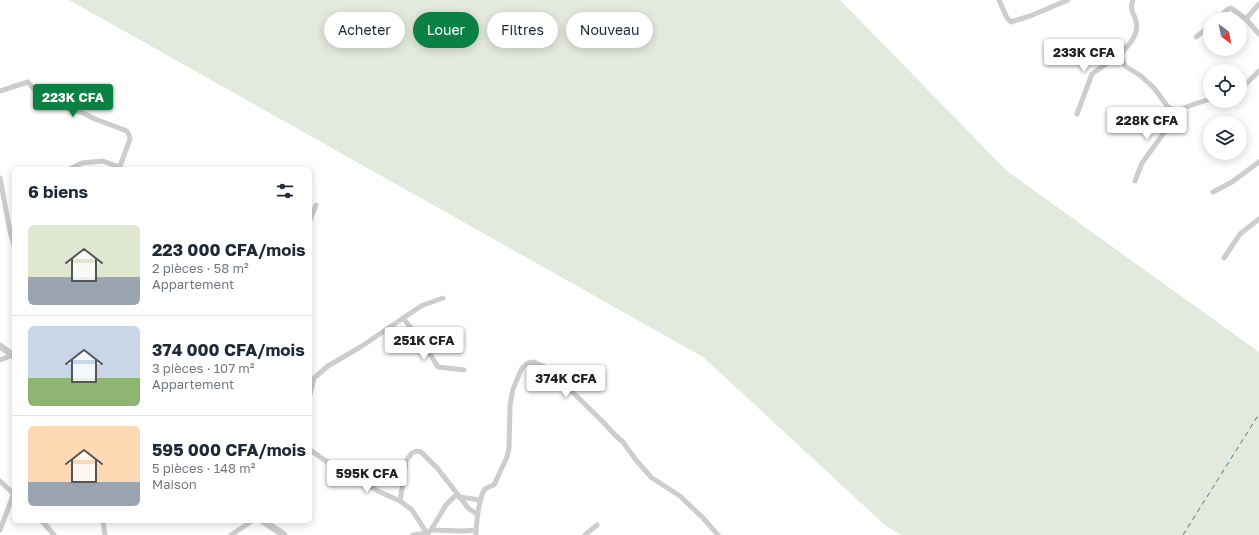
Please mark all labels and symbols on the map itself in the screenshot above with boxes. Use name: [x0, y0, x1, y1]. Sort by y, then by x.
north arrow: [1203, 12, 1247, 56]
pin: 233K CFA: [1043, 39, 1125, 73]
pin: 223K CFA: [32, 84, 114, 118]
pin: 228K CFA: [1106, 107, 1188, 141]
pin: 251K CFA: [383, 327, 465, 361]
pin: 374K CFA: [525, 365, 607, 399]
pin: 595K CFA: [326, 460, 408, 494]

